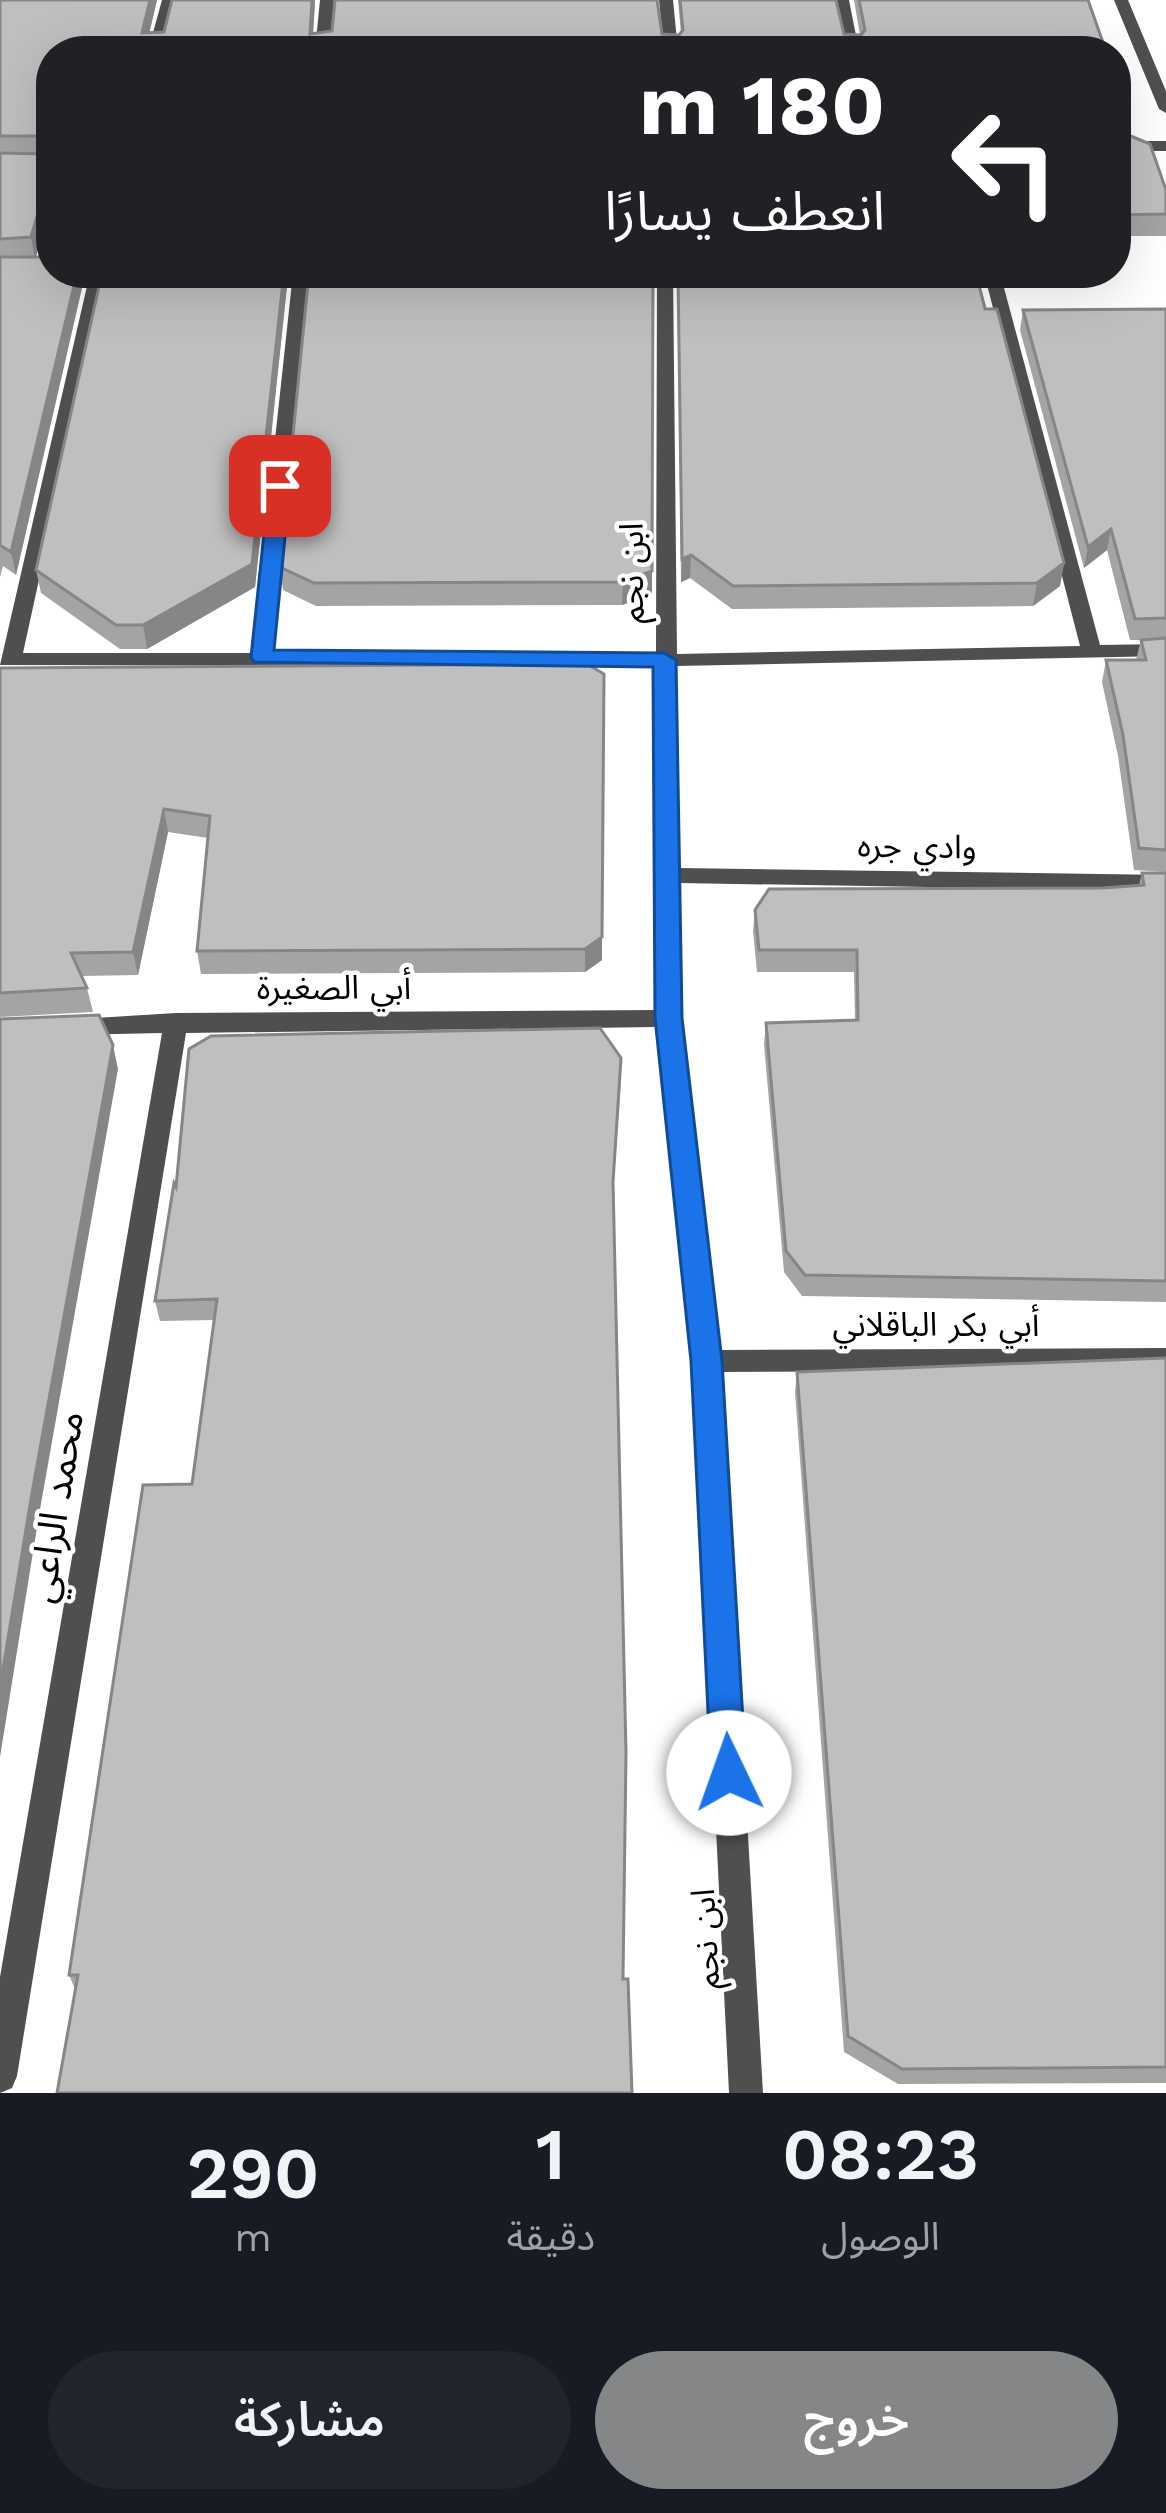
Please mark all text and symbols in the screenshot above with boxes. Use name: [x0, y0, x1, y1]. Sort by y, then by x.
text: 180 m: [639, 56, 885, 154]
icon: left: [927, 84, 1083, 240]
text: انعطف يسارًا: [604, 180, 885, 243]
pin: [229, 435, 331, 537]
icon: arrive: [247, 453, 313, 519]
street label: ابن نجم: [612, 523, 657, 623]
street label: وادي جره: [857, 825, 977, 872]
street label: أبي الصغيرة: [257, 967, 411, 1012]
street label: أبي بكر الباقلاني: [832, 1304, 1040, 1349]
street label: محمد الراعي: [18, 1408, 99, 1607]
position arrow: [666, 1710, 792, 1836]
street label: ابن نجم: [683, 1887, 733, 1990]
text: 1: [536, 2112, 566, 2196]
text: 08:23: [782, 2112, 979, 2196]
text: 290: [187, 2131, 320, 2215]
text: دقيقة: [506, 2214, 595, 2259]
text: الوصول: [821, 2214, 940, 2259]
text: m: [235, 2215, 272, 2260]
button: مشاركة: [48, 2351, 571, 2489]
button: خروج: [595, 2351, 1118, 2489]

